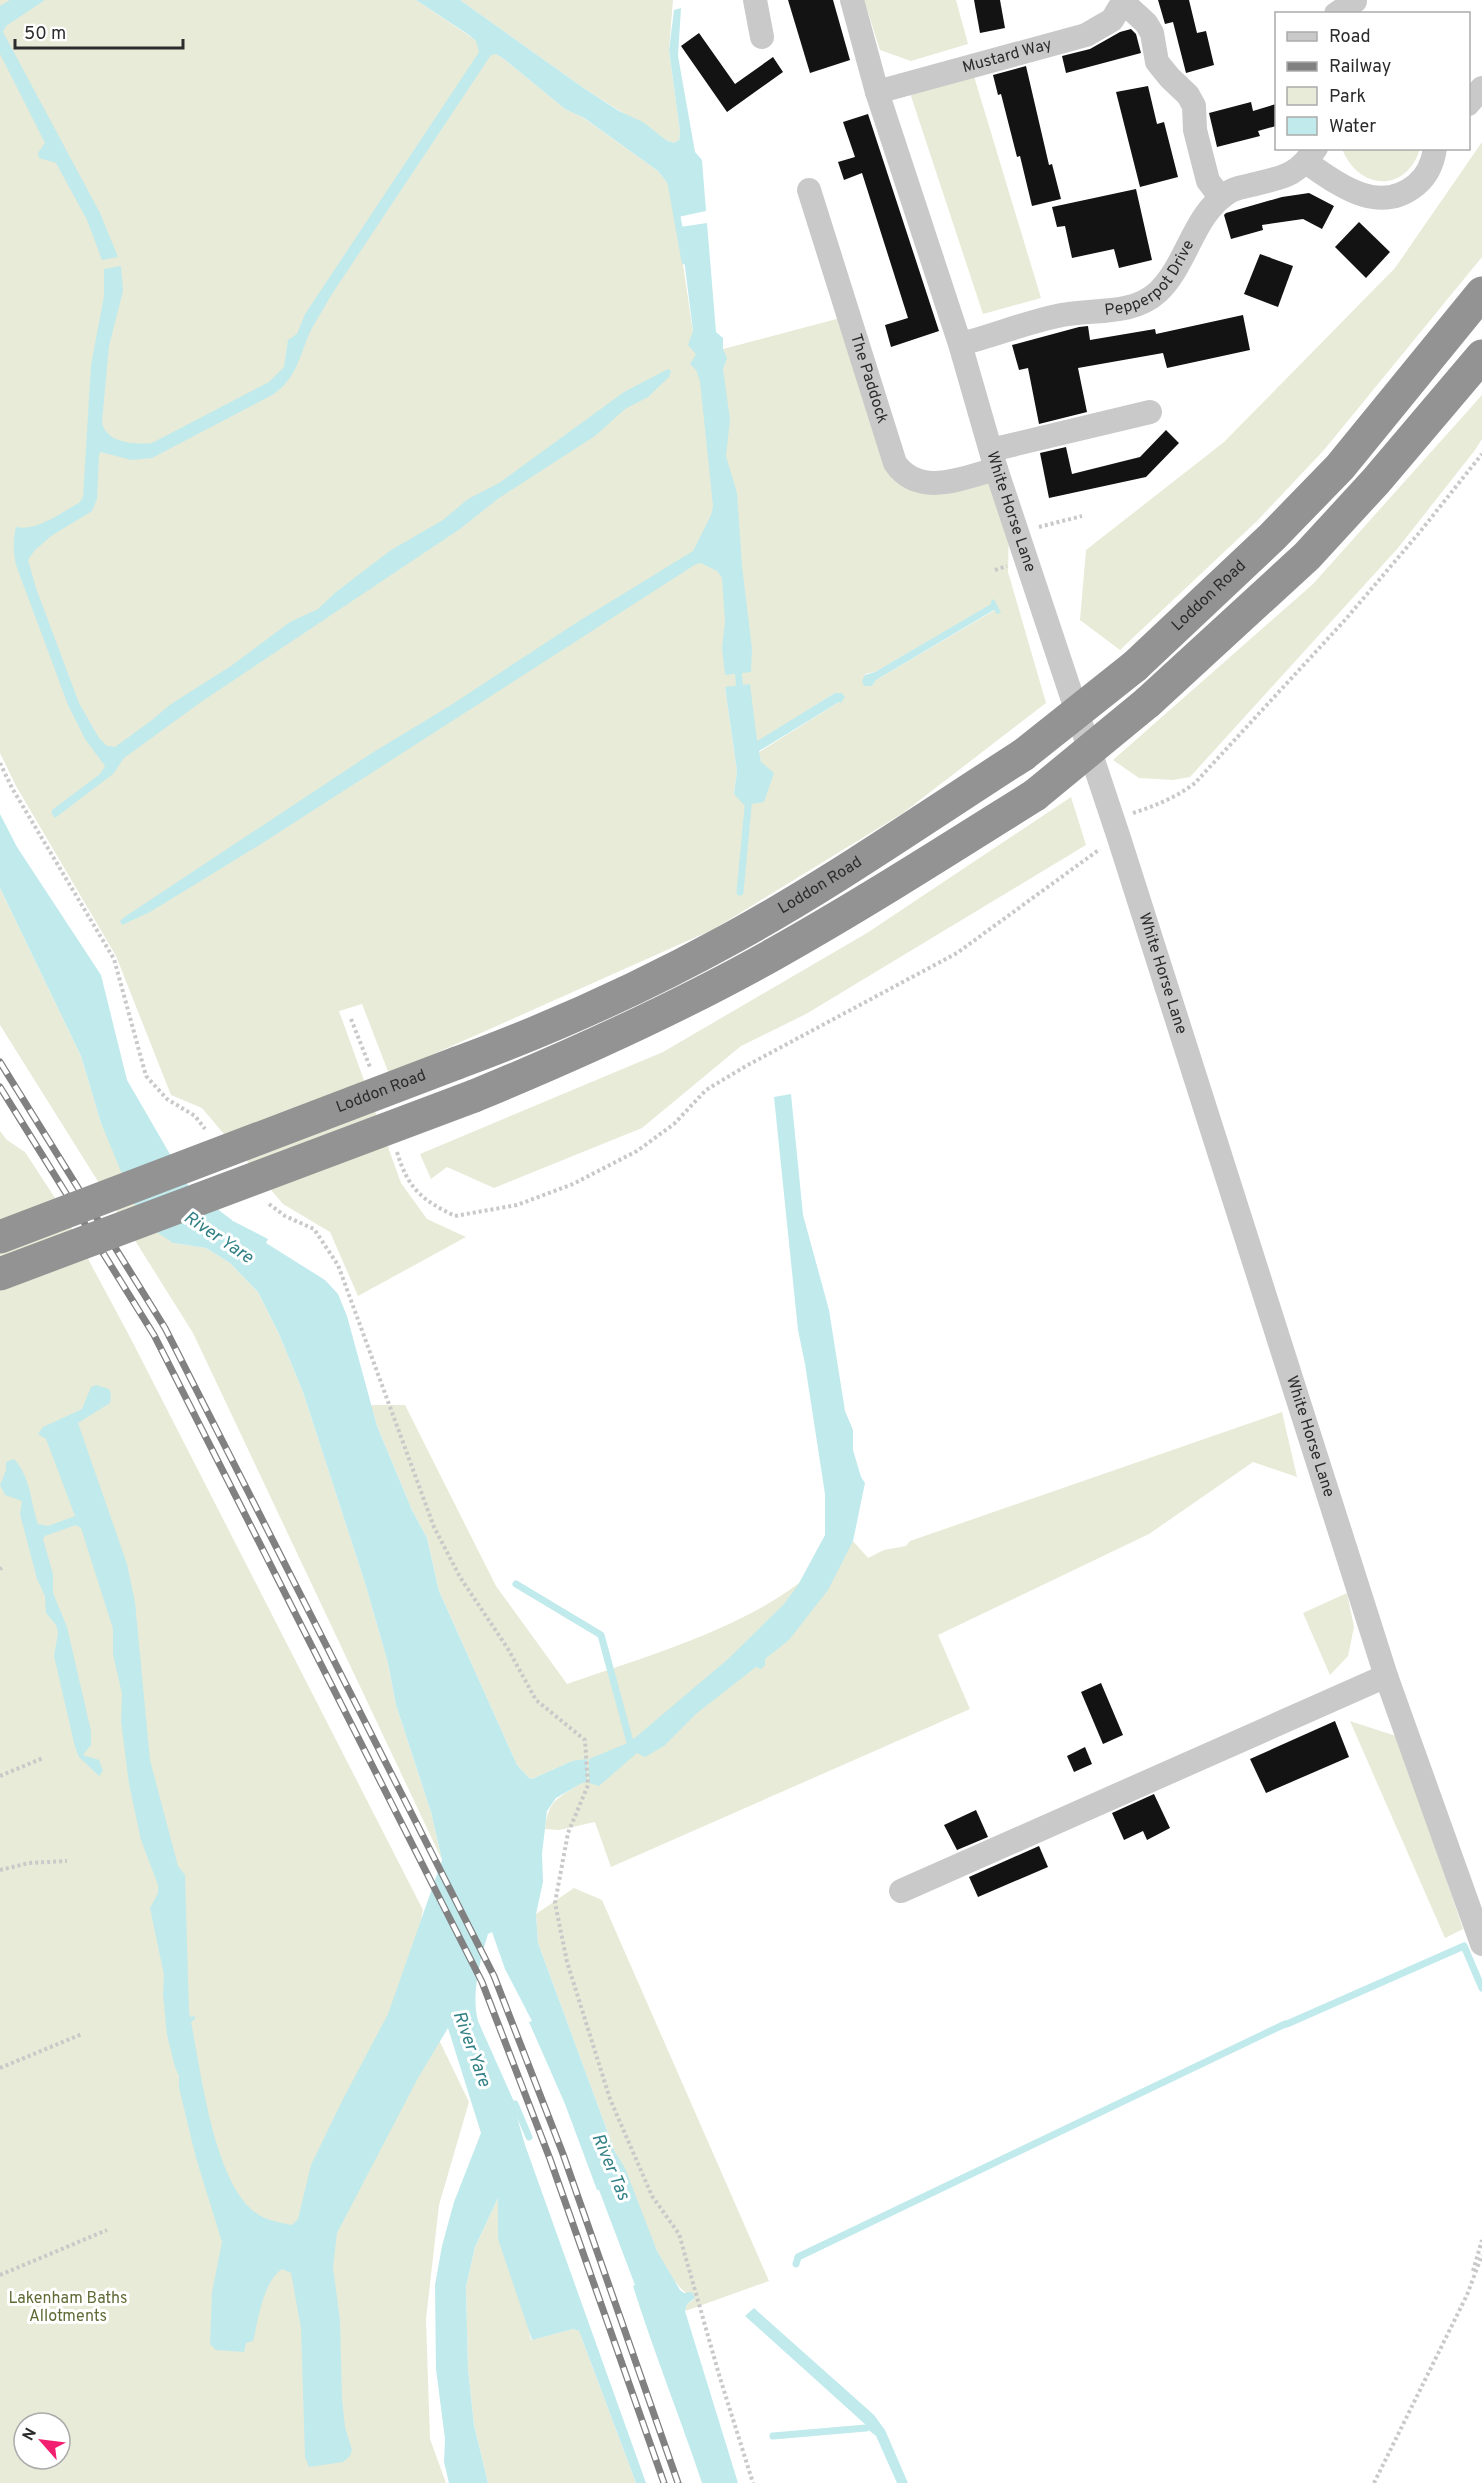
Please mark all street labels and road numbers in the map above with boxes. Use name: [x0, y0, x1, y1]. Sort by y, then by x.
street label: Mustard Way: [960, 35, 1054, 78]
street label: Pepperpot Drive: [1104, 237, 1199, 321]
street label: The Paddock: [845, 331, 892, 426]
street label: White Horse Lane: [981, 449, 1040, 575]
street label: Loddon Road: [1168, 556, 1251, 636]
street label: Loddon Road: [775, 852, 866, 919]
street label: White Horse Lane: [1134, 910, 1191, 1037]
street label: Loddon Road: [333, 1066, 429, 1118]
street label: White Horse Lane: [1281, 1374, 1338, 1500]

